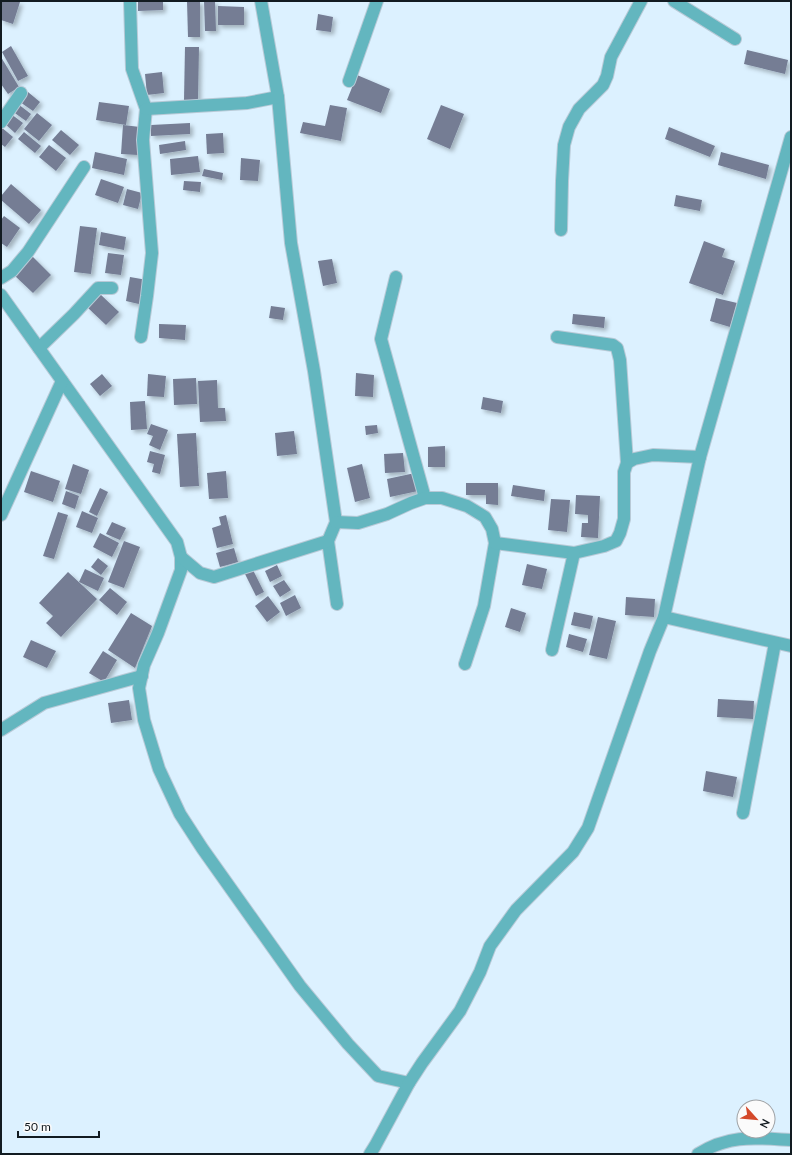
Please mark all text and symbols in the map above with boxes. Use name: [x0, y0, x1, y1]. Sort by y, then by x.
north arrow: [736, 1099, 776, 1139]
scale bar: [18, 1113, 99, 1139]
text: N: [758, 1117, 773, 1130]
text: 50 m: [24, 1119, 51, 1134]

